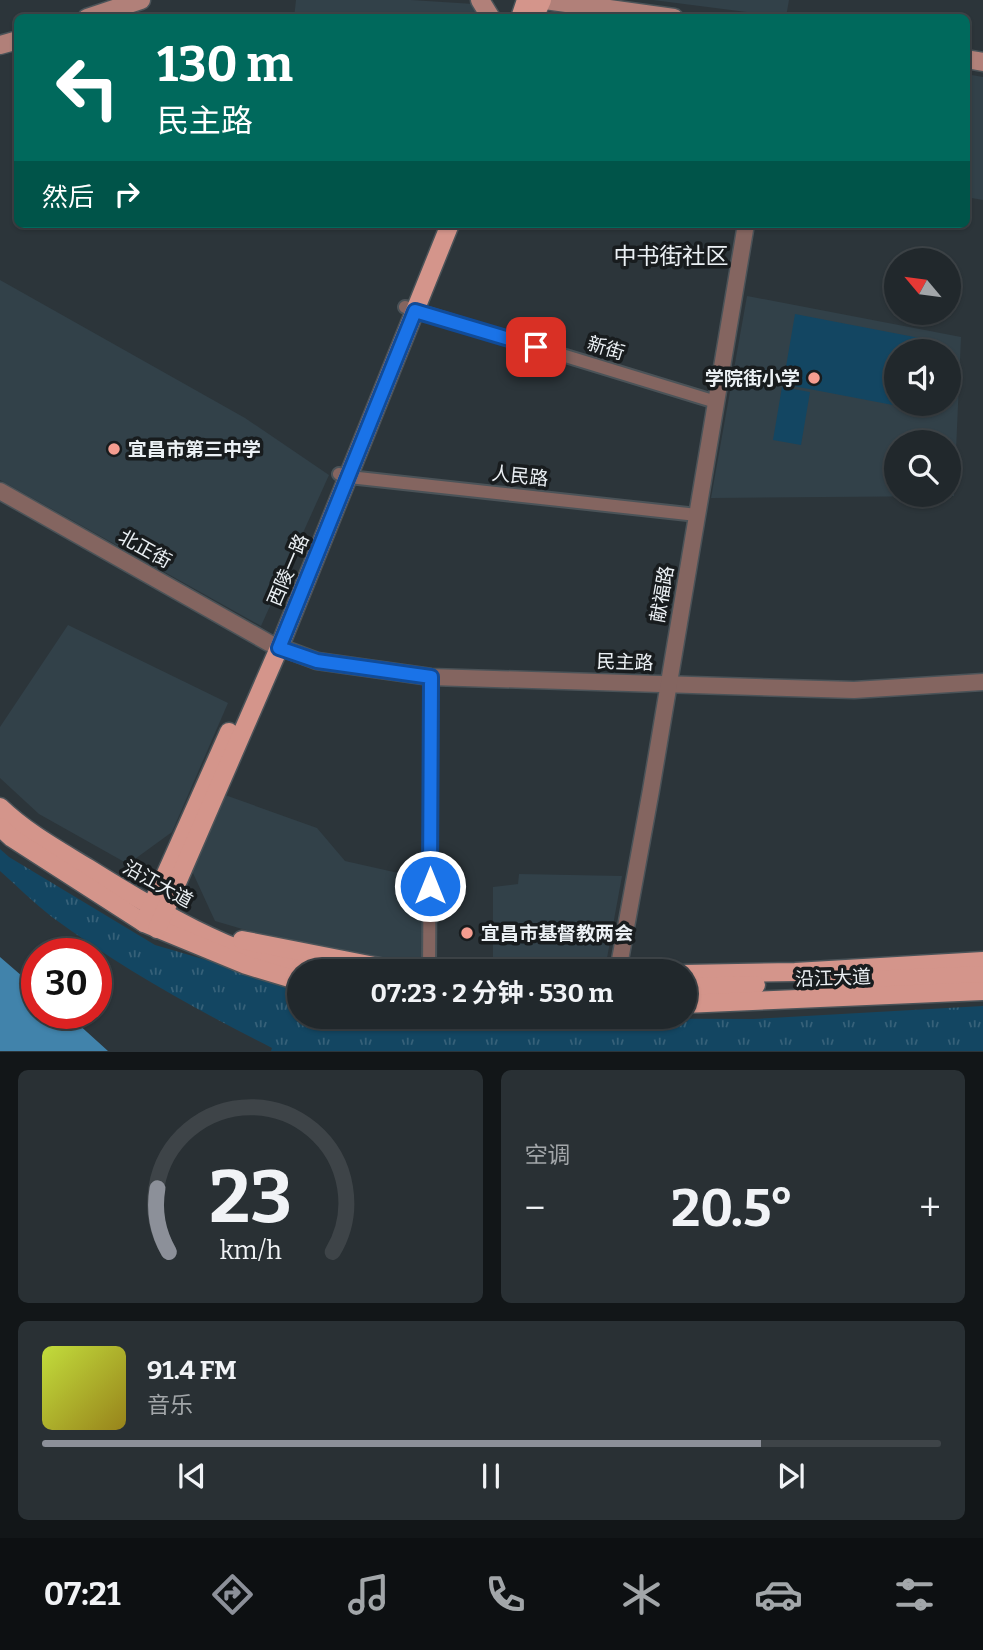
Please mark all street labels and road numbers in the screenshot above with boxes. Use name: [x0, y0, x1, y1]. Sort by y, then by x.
street label: 新街: [584, 331, 628, 365]
street label: 人民路: [490, 462, 550, 490]
street label: 北正街: [114, 525, 176, 573]
street label: 西陵一路: [263, 531, 313, 609]
street label: 献福路: [646, 564, 678, 624]
street label: 民主路: [596, 650, 654, 674]
street label: 沿江大道: [119, 856, 197, 912]
street label: 沿江大道: [795, 965, 871, 991]

